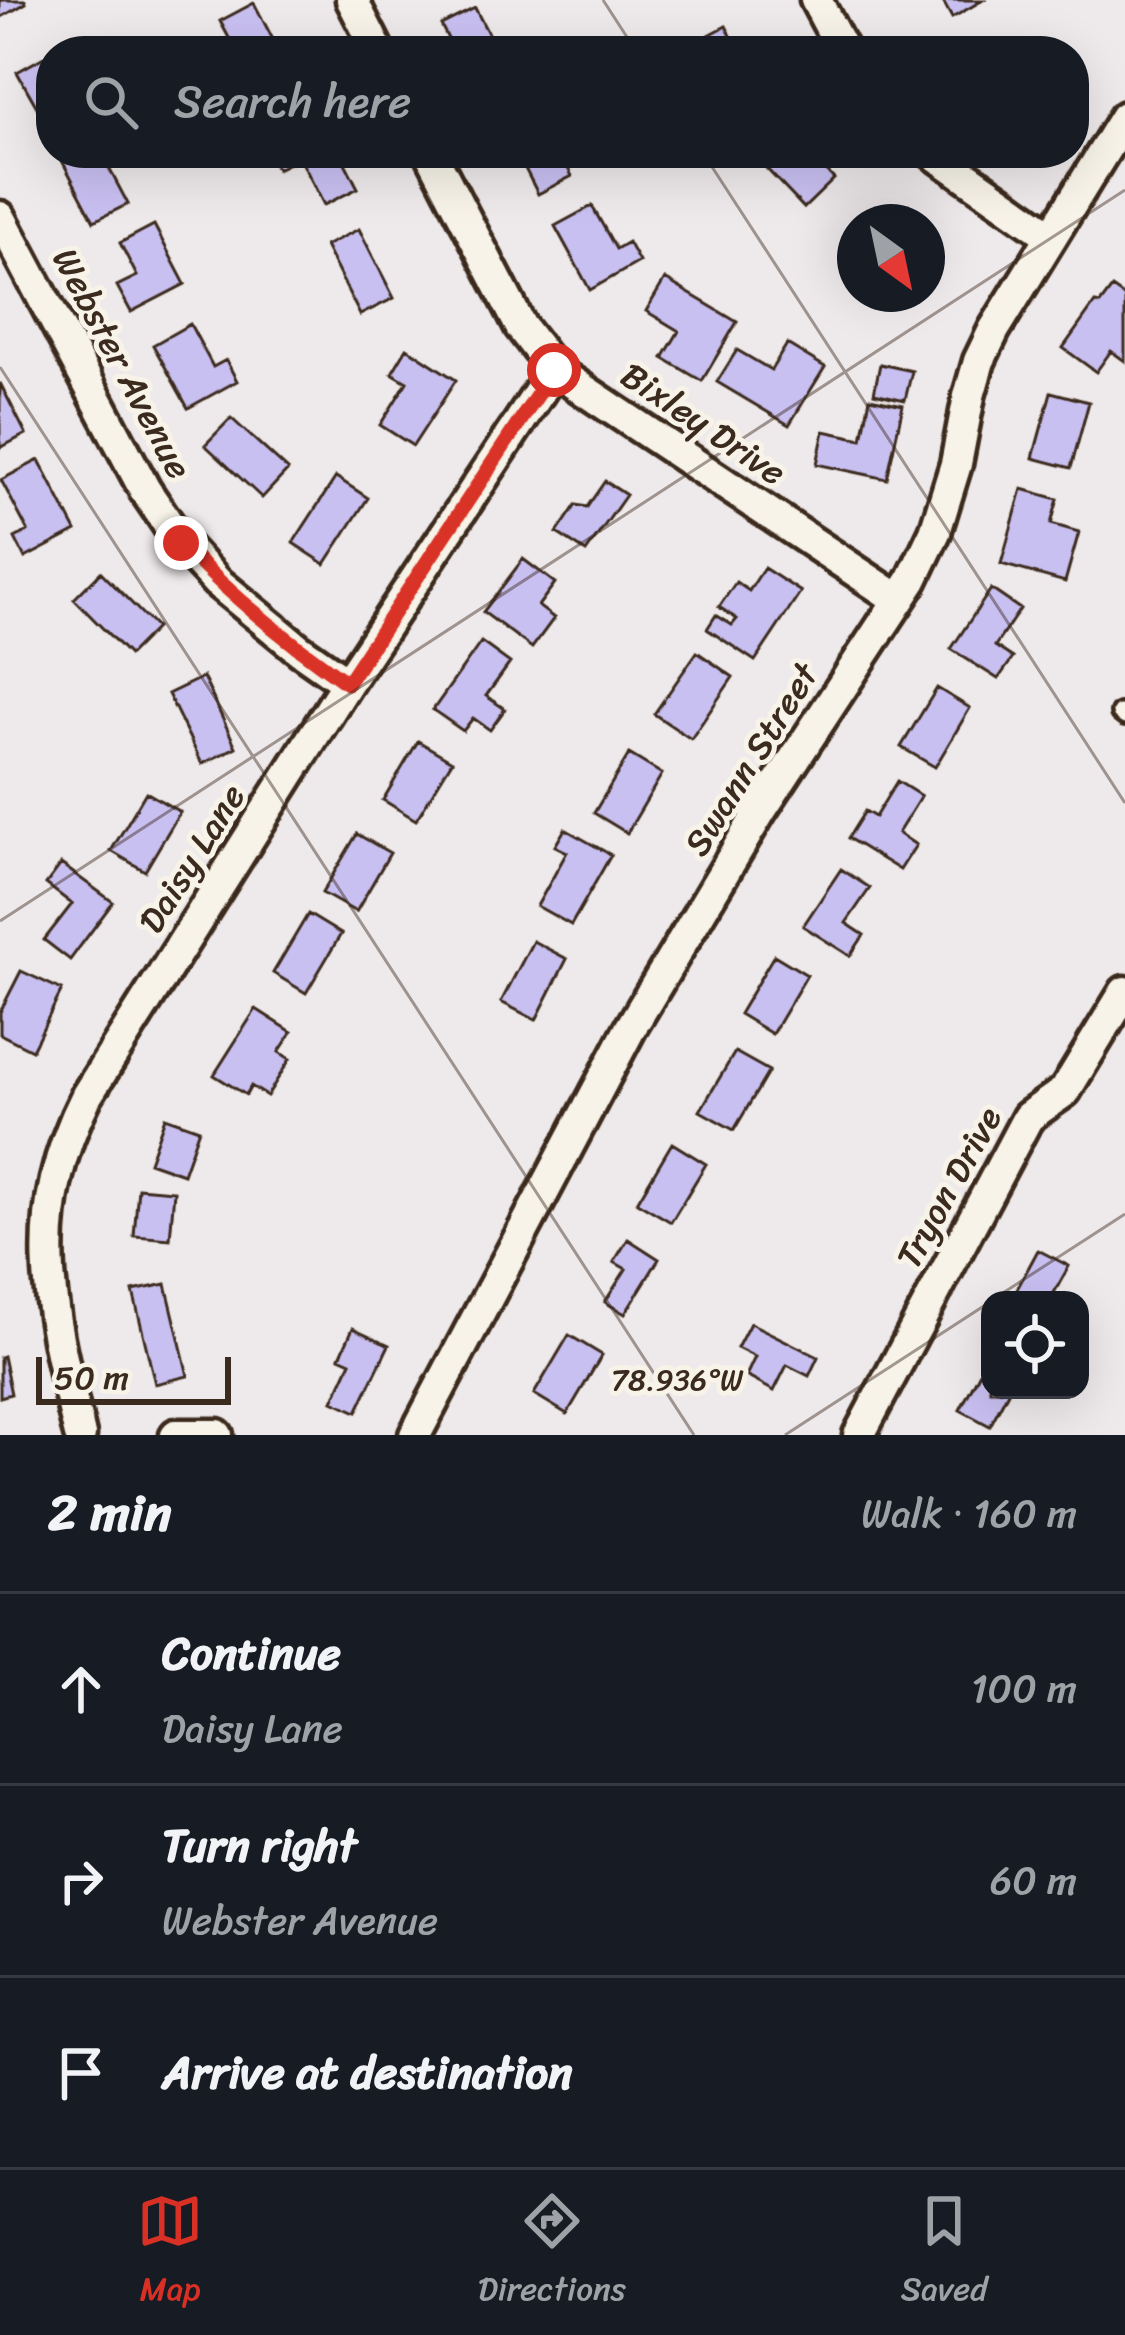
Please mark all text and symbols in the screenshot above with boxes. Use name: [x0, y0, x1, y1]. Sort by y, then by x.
search box: [36, 36, 1089, 168]
text: Search here: [174, 62, 411, 142]
icon: search: [78, 69, 144, 135]
north arrow: [837, 204, 945, 312]
street label: Webster Avenue: [34, 236, 210, 491]
route start: [527, 343, 581, 397]
street label: Bixley Drive: [607, 344, 800, 503]
route end: [154, 516, 208, 570]
street label: Swann Street: [666, 649, 837, 869]
street label: Daisy Lane: [120, 771, 263, 946]
street label: Tryon Drive: [878, 1094, 1020, 1281]
map controls: [981, 1291, 1089, 1399]
button: locate: [981, 1291, 1089, 1399]
text: 50 m: [54, 1349, 129, 1407]
scale bar: [36, 1351, 231, 1404]
text: 78.936°W: [611, 1353, 744, 1407]
text: 2 min: [48, 1468, 171, 1558]
text: Walk · 160 m: [861, 1479, 1077, 1548]
text: Continue: [162, 1614, 341, 1694]
text: 100 m: [971, 1654, 1077, 1723]
icon: ahead: [48, 1656, 114, 1722]
text: Daisy Lane: [162, 1694, 343, 1763]
text: Turn right: [162, 1806, 357, 1886]
text: 60 m: [990, 1846, 1077, 1915]
icon: right: [48, 1848, 114, 1914]
text: Webster Avenue: [162, 1886, 438, 1955]
text: Arrive at destination: [162, 2033, 572, 2113]
icon: arrive: [48, 2040, 114, 2106]
tab: Map: [137, 2188, 203, 2318]
tab: Directions: [478, 2188, 626, 2318]
tab: Saved: [901, 2188, 988, 2318]

